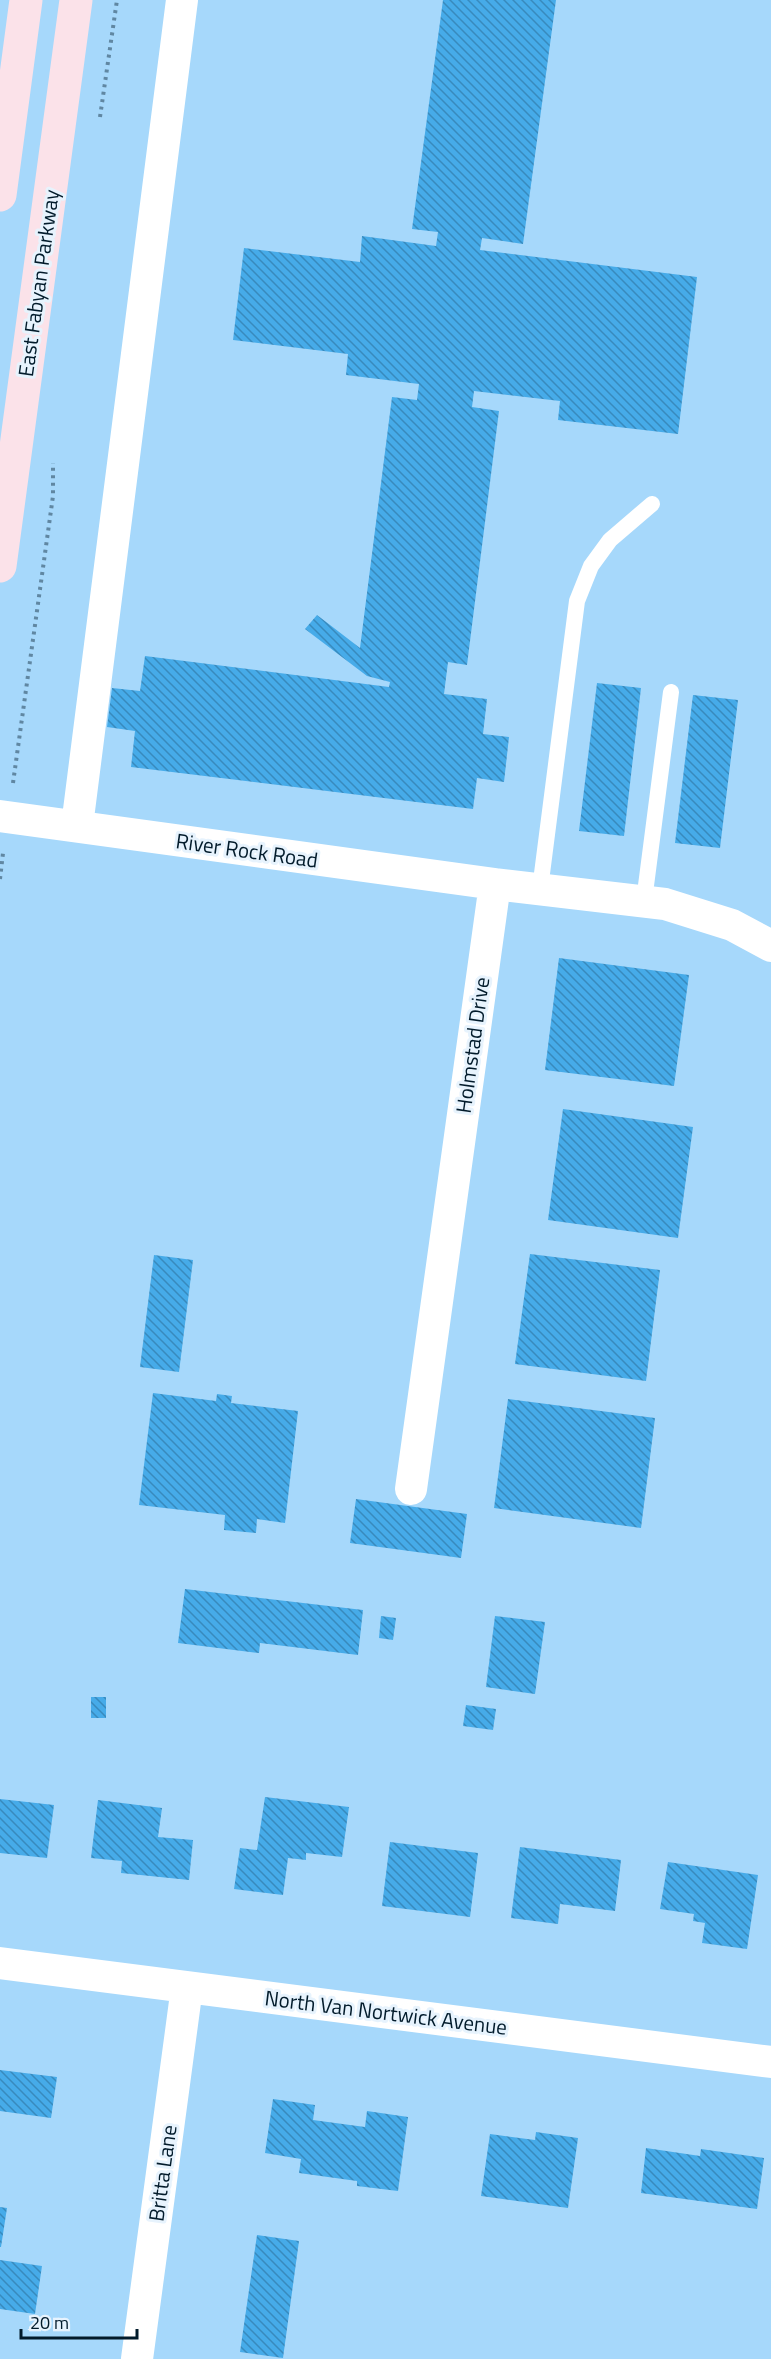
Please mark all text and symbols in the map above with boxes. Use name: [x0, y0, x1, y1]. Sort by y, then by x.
street label: East Fabyan Parkway: [9, 187, 67, 379]
street label: River Rock Road: [174, 824, 320, 876]
street label: Holmstad Drive: [447, 975, 497, 1115]
street label: North Van Nortwick Avenue: [263, 1981, 509, 2043]
street label: Britta Lane: [139, 2123, 185, 2223]
scale bar: [21, 2302, 136, 2340]
text: 20 m: [30, 2309, 69, 2336]

